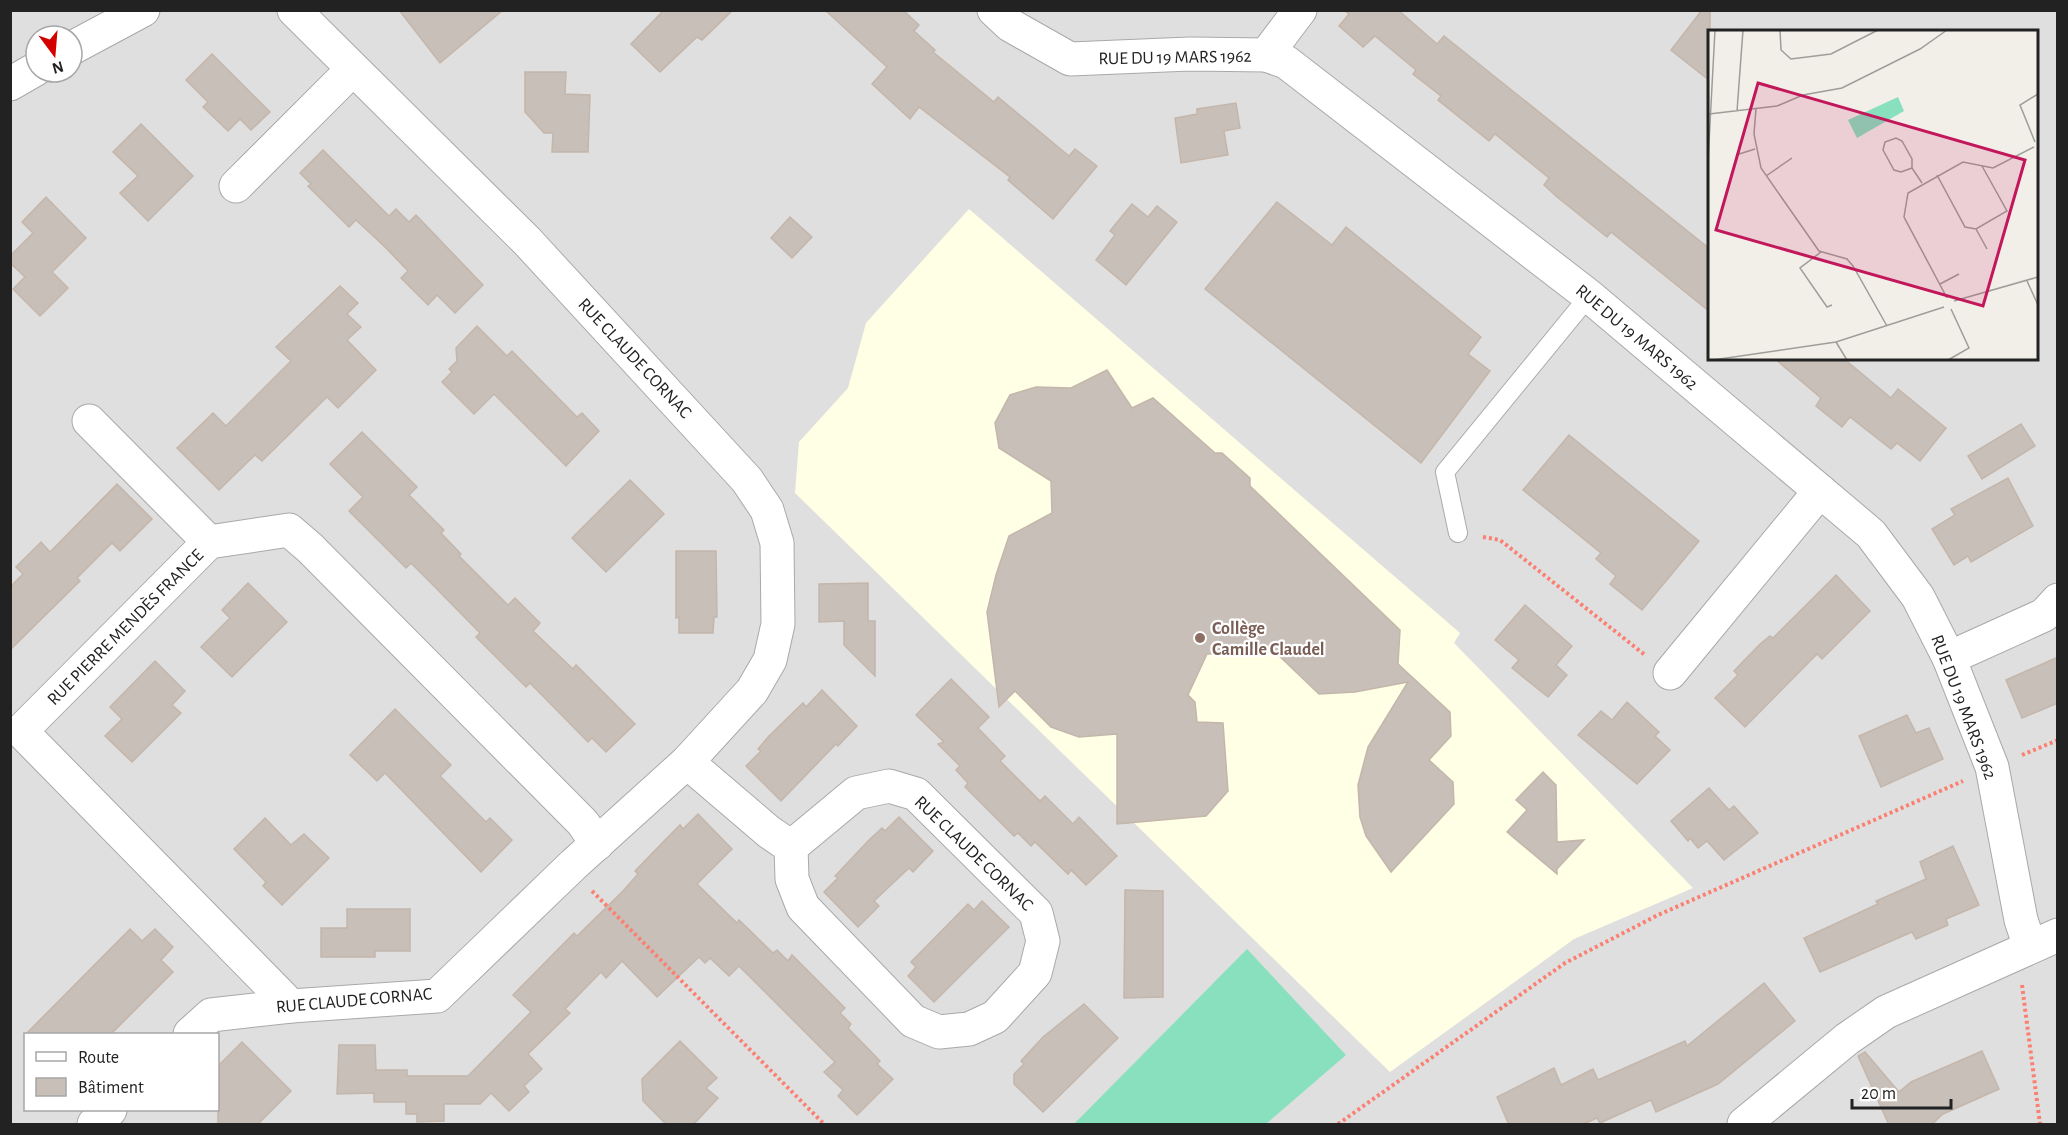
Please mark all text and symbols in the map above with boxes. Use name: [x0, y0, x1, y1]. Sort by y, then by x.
north arrow: [24, 24, 84, 84]
inset map: [1708, 30, 2038, 360]
street label: RUE DU 19 MARS 1962: [1098, 48, 1252, 68]
text: N: [50, 58, 65, 77]
street label: RUE DU 19 MARS 1962: [1572, 282, 1701, 394]
street label: RUE CLAUDE CORNAC: [574, 295, 694, 422]
street label: RUE PIERRE MENDÈS FRANCE: [42, 544, 207, 709]
place label: Collège Camille Claudel: [1212, 620, 1325, 659]
marker: Collège Camille Claudel: [1193, 631, 1207, 645]
street label: RUE DU 19 MARS 1962: [1927, 633, 1999, 782]
street label: RUE CLAUDE CORNAC: [911, 793, 1036, 915]
street label: RUE CLAUDE CORNAC: [275, 985, 433, 1017]
legend: [24, 1033, 219, 1111]
text: Route: [78, 1049, 119, 1067]
scale bar: [1852, 1072, 1951, 1110]
text: Bâtiment: [78, 1079, 144, 1097]
text: 20 m: [1861, 1085, 1896, 1103]

